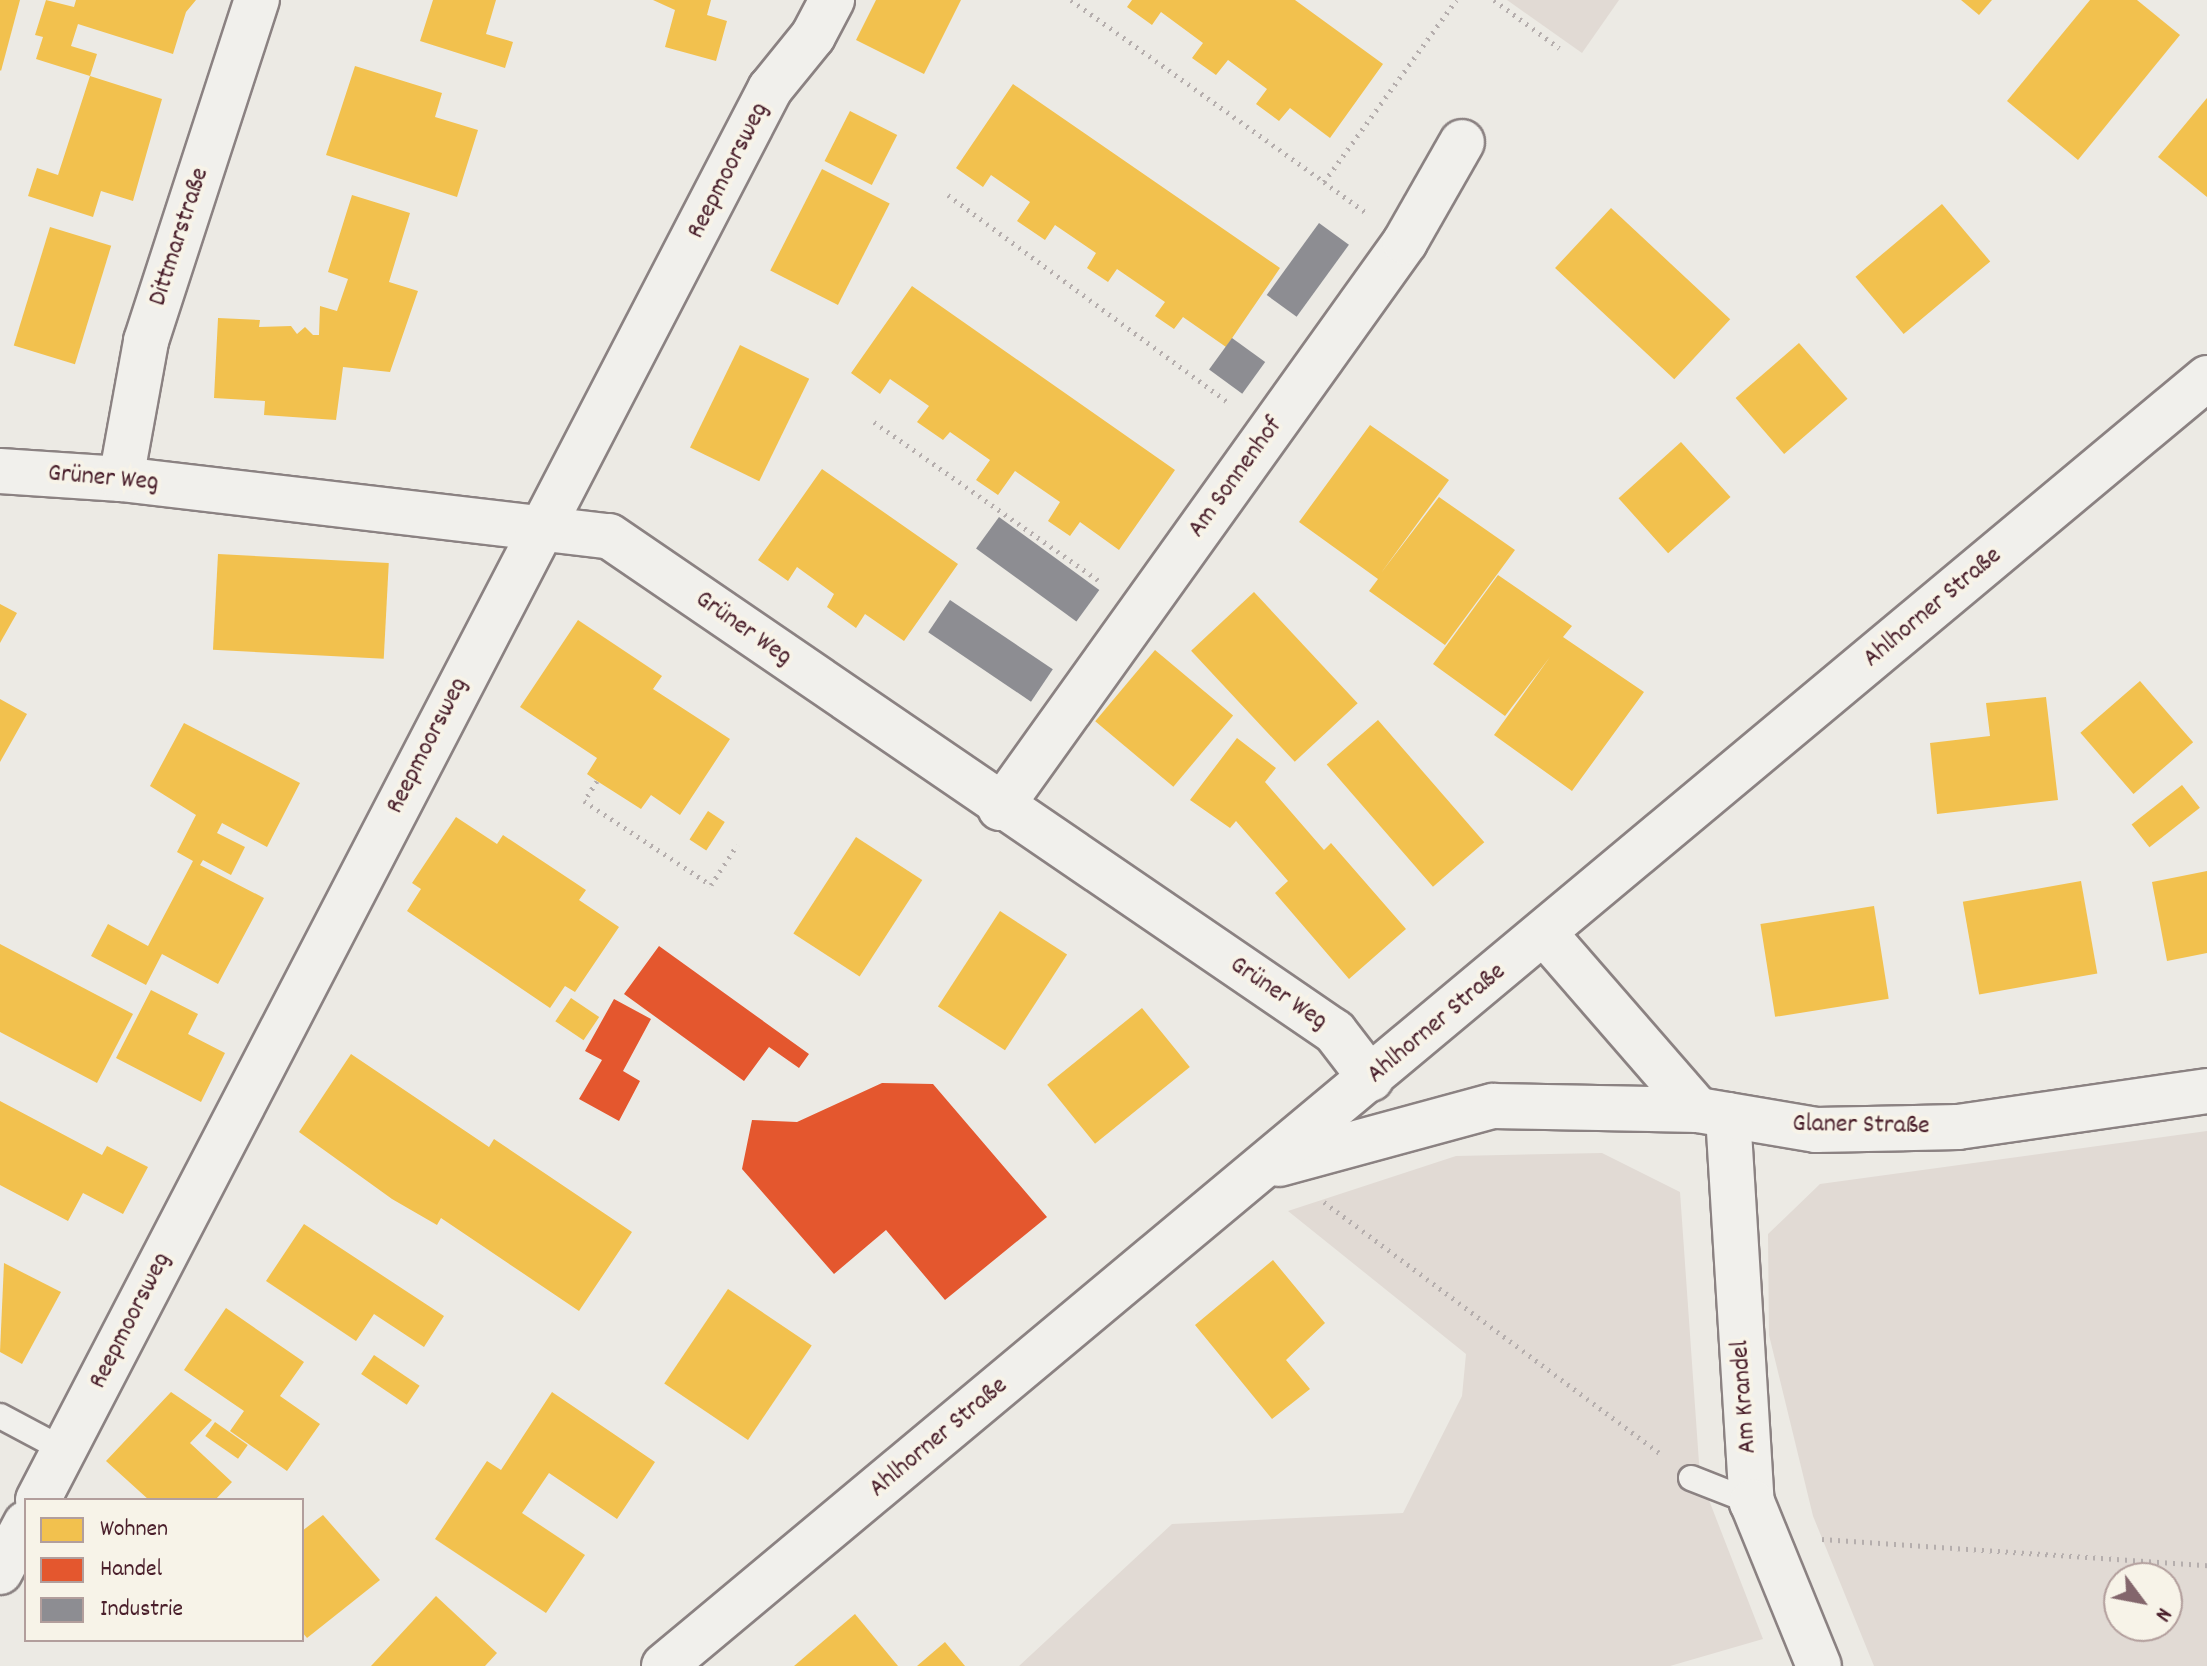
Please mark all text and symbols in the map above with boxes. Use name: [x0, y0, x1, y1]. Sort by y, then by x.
street label: Reepmoorsweg: [681, 98, 777, 244]
street label: Dittmarstraße: [143, 164, 217, 310]
street label: Am Sonnenhof: [1182, 412, 1290, 544]
street label: Grüner Weg: [46, 459, 160, 499]
street label: Ahlhorner Straße: [1857, 541, 2009, 675]
street label: Grüner Weg: [689, 584, 797, 674]
street label: Reepmoorsweg: [380, 673, 476, 819]
street label: Grüner Weg: [1223, 950, 1333, 1038]
street label: Ahlhorner Straße: [1361, 957, 1513, 1091]
street label: Glaner Straße: [1792, 1109, 1930, 1143]
street label: Reepmoorsweg: [83, 1248, 179, 1394]
street label: Am Krandel: [1725, 1339, 1765, 1455]
street label: Ahlhorner Straße: [863, 1371, 1015, 1505]
legend: [24, 1498, 304, 1642]
text: Wohnen: [100, 1513, 168, 1547]
text: Handel: [100, 1553, 162, 1587]
north arrow: [2103, 1562, 2183, 1642]
text: Industrie: [100, 1593, 183, 1627]
text: N: [2146, 1601, 2178, 1627]

